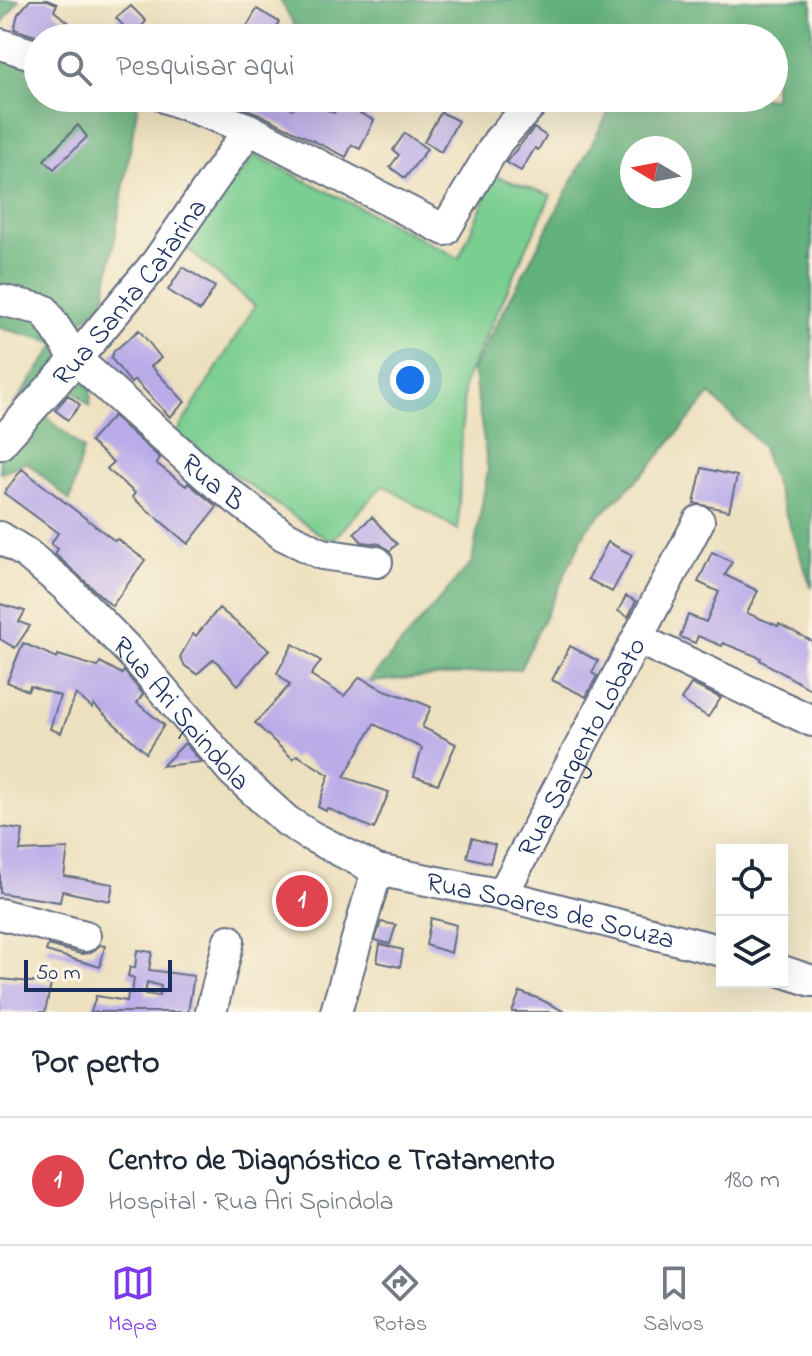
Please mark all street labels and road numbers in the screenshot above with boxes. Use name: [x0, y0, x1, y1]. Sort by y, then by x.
street label: Rua Santa Catarina: [44, 191, 219, 397]
street label: Rua B: [170, 445, 253, 523]
street label: Rua Ari Spindola: [101, 628, 258, 802]
street label: Rua Sargento Lobato: [509, 631, 658, 865]
street label: Rua Soares de Souza: [422, 863, 679, 962]

